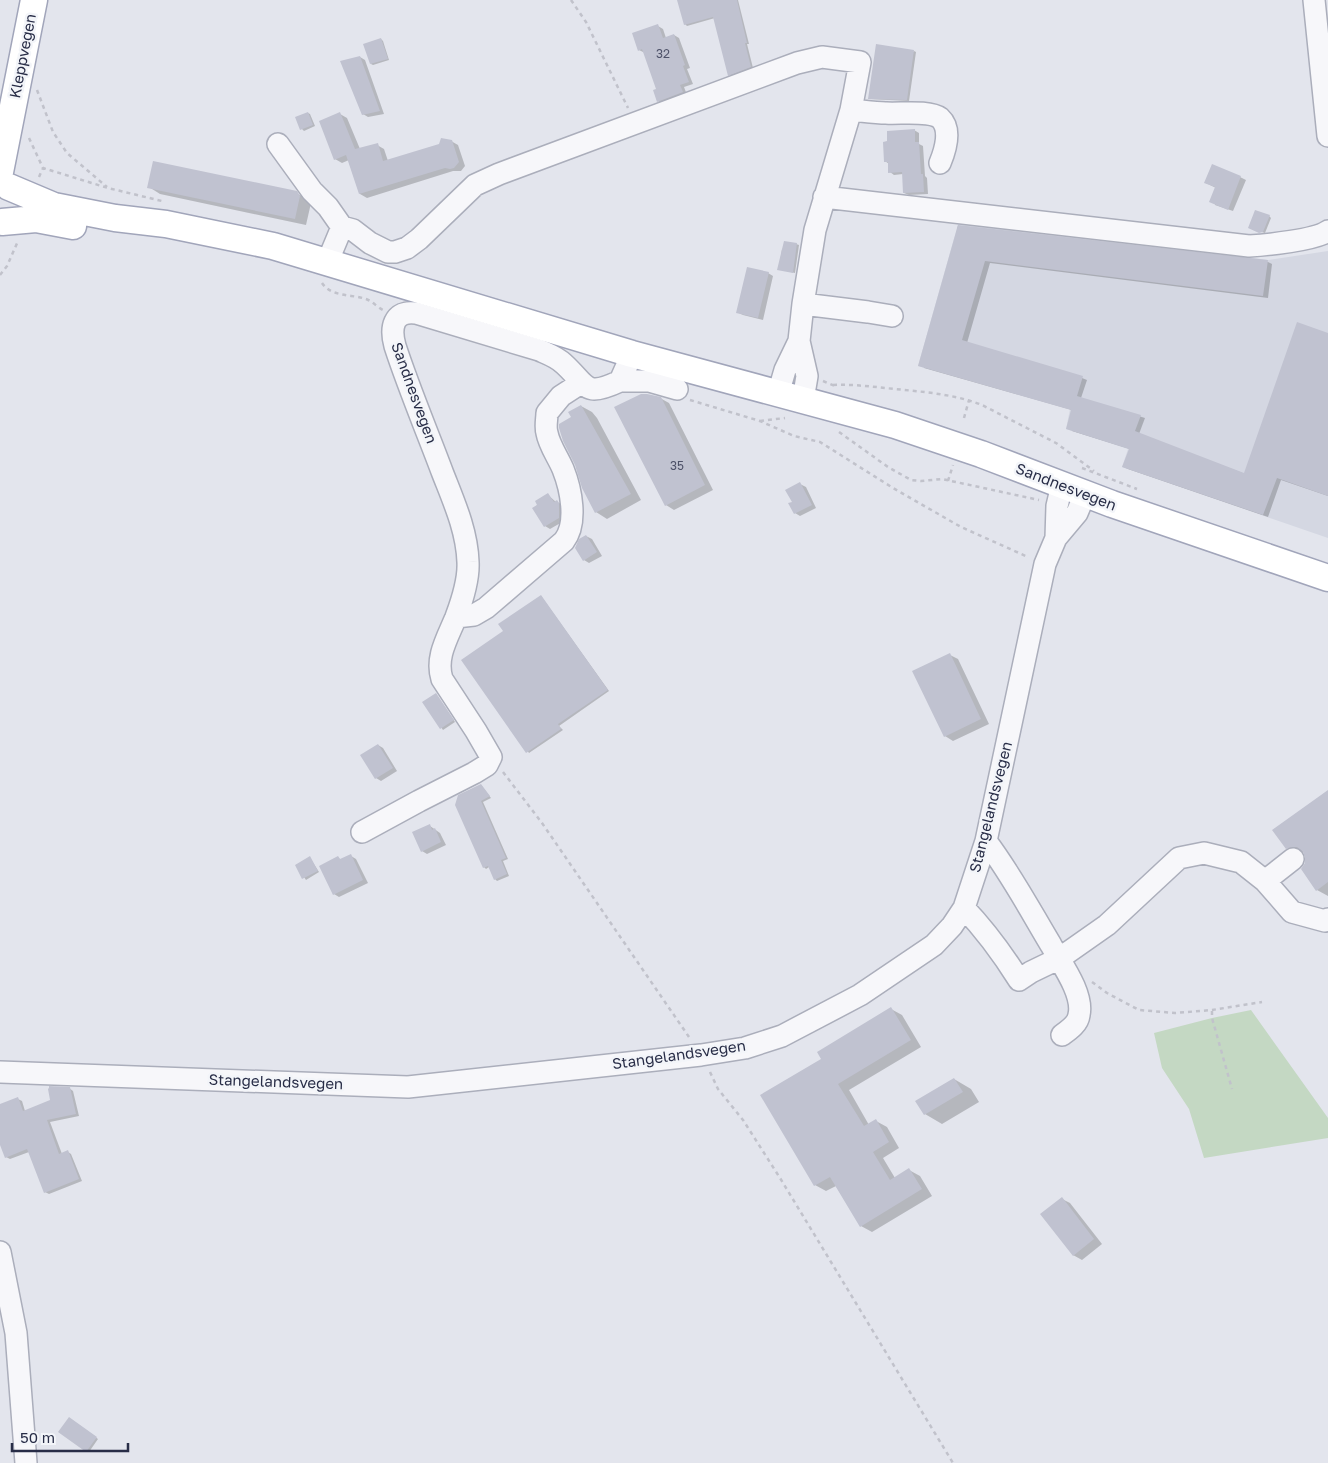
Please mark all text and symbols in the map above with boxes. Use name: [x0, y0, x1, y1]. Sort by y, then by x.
street label: Kleppvegen: [5, 12, 39, 100]
house number: 32: [656, 46, 670, 61]
street label: Sandnesvegen: [388, 340, 442, 446]
house number: 35: [670, 458, 684, 473]
street label: Sandnesvegen: [1013, 459, 1119, 514]
street label: Stangelandsvegen: [965, 739, 1015, 874]
street label: Stangelandsvegen: [611, 1036, 747, 1072]
street label: Stangelandsvegen: [208, 1070, 344, 1092]
scale bar: [12, 1420, 129, 1452]
text: 50 m: [20, 1428, 55, 1446]

